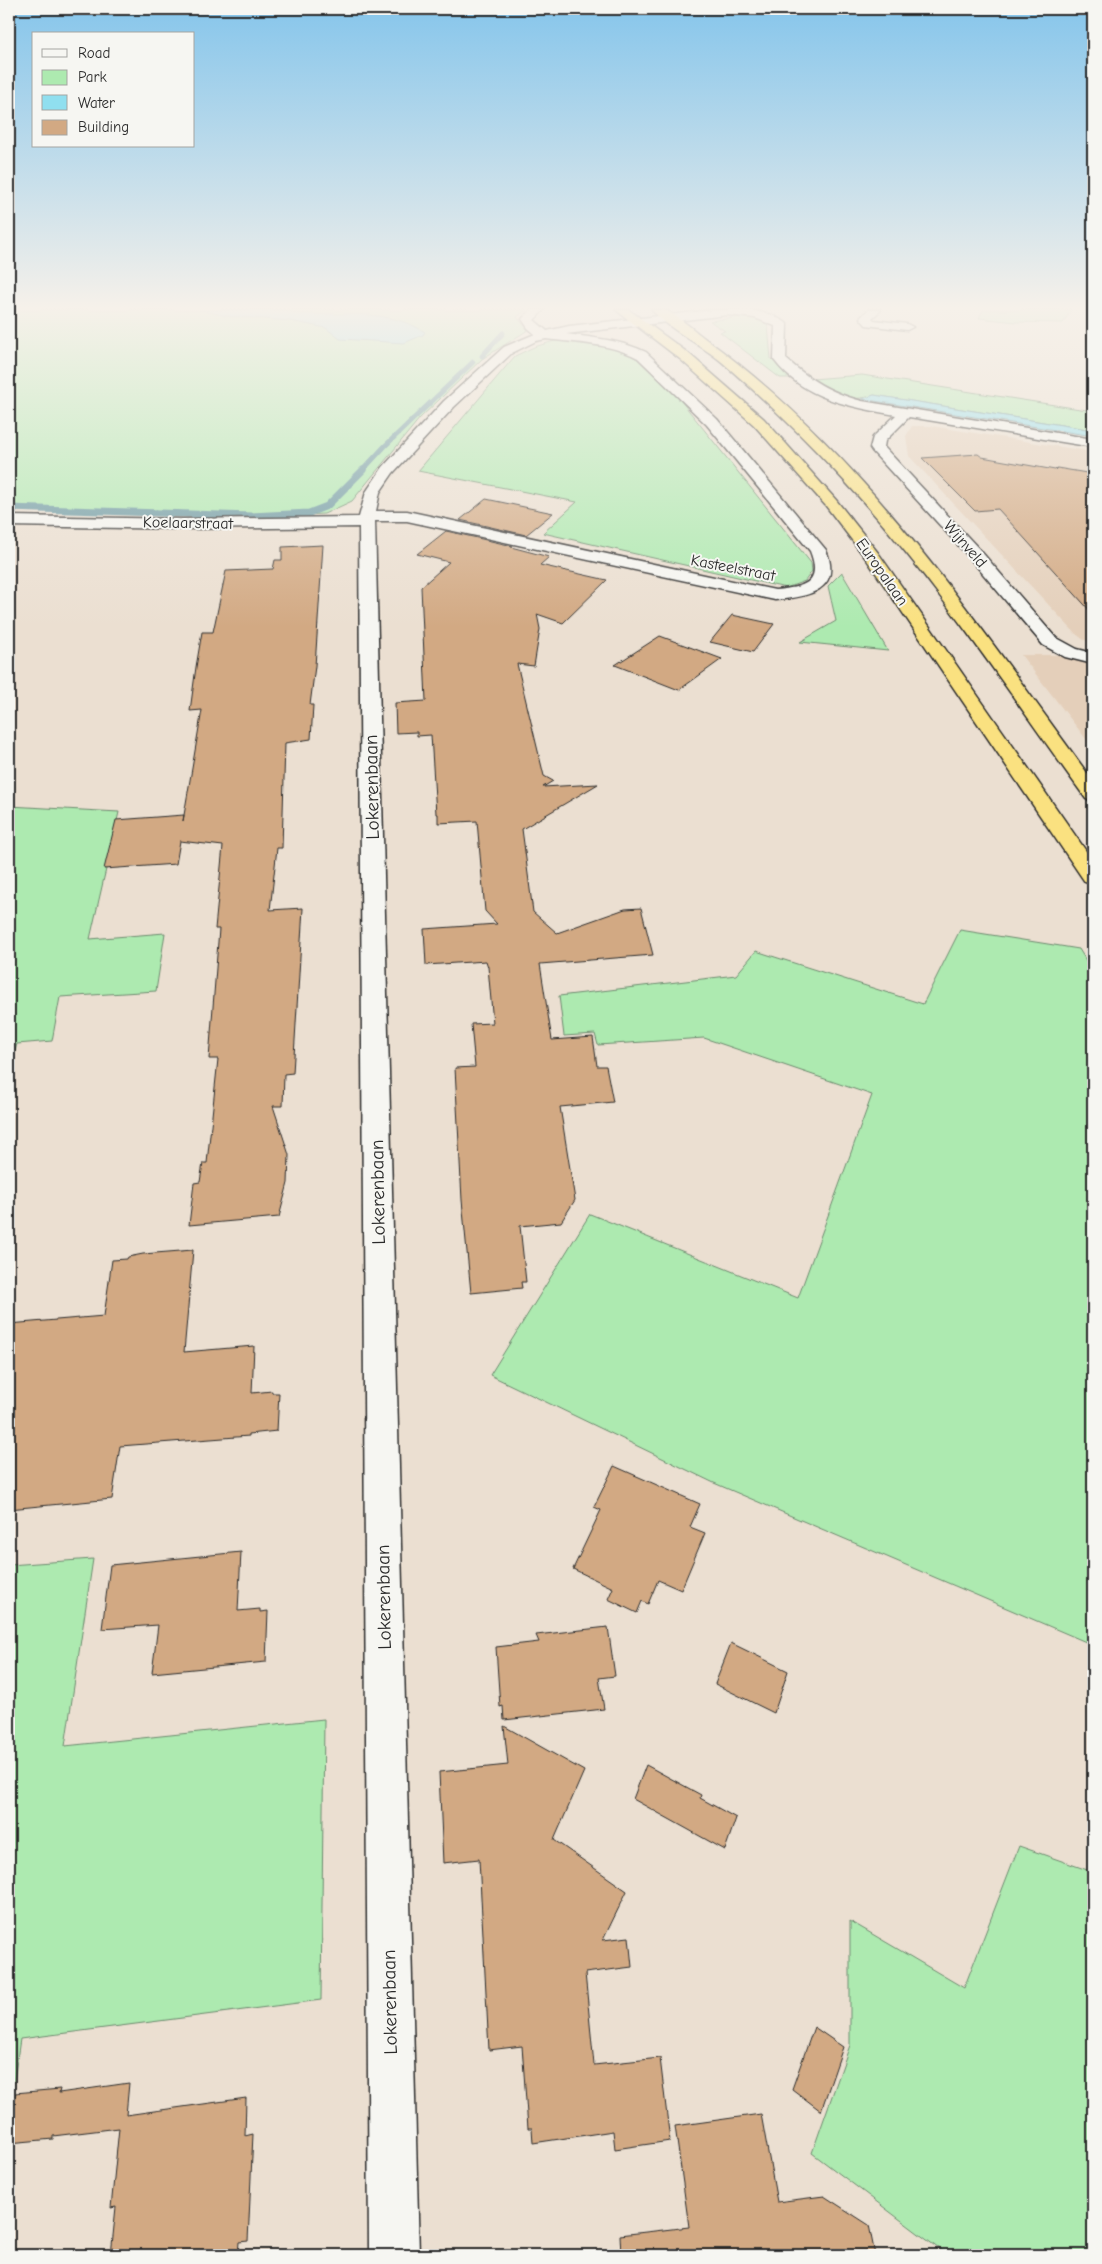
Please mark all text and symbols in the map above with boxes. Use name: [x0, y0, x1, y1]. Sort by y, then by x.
legend: [32, 32, 195, 148]
text: Road: [78, 44, 110, 62]
text: Park: [78, 68, 107, 86]
text: Water: [78, 94, 115, 112]
text: Building: [78, 118, 129, 136]
street label: Koelaarstraat: [143, 513, 234, 533]
street label: Wijnveld: [940, 517, 990, 571]
street label: Europalaan: [852, 535, 912, 609]
street label: Kasteelstraat: [689, 551, 777, 585]
street label: Lokerenbaan: [360, 734, 384, 840]
street label: Lokerenbaan: [366, 1139, 390, 1245]
street label: Lokerenbaan: [372, 1544, 396, 1650]
street label: Lokerenbaan: [378, 1949, 402, 2055]

